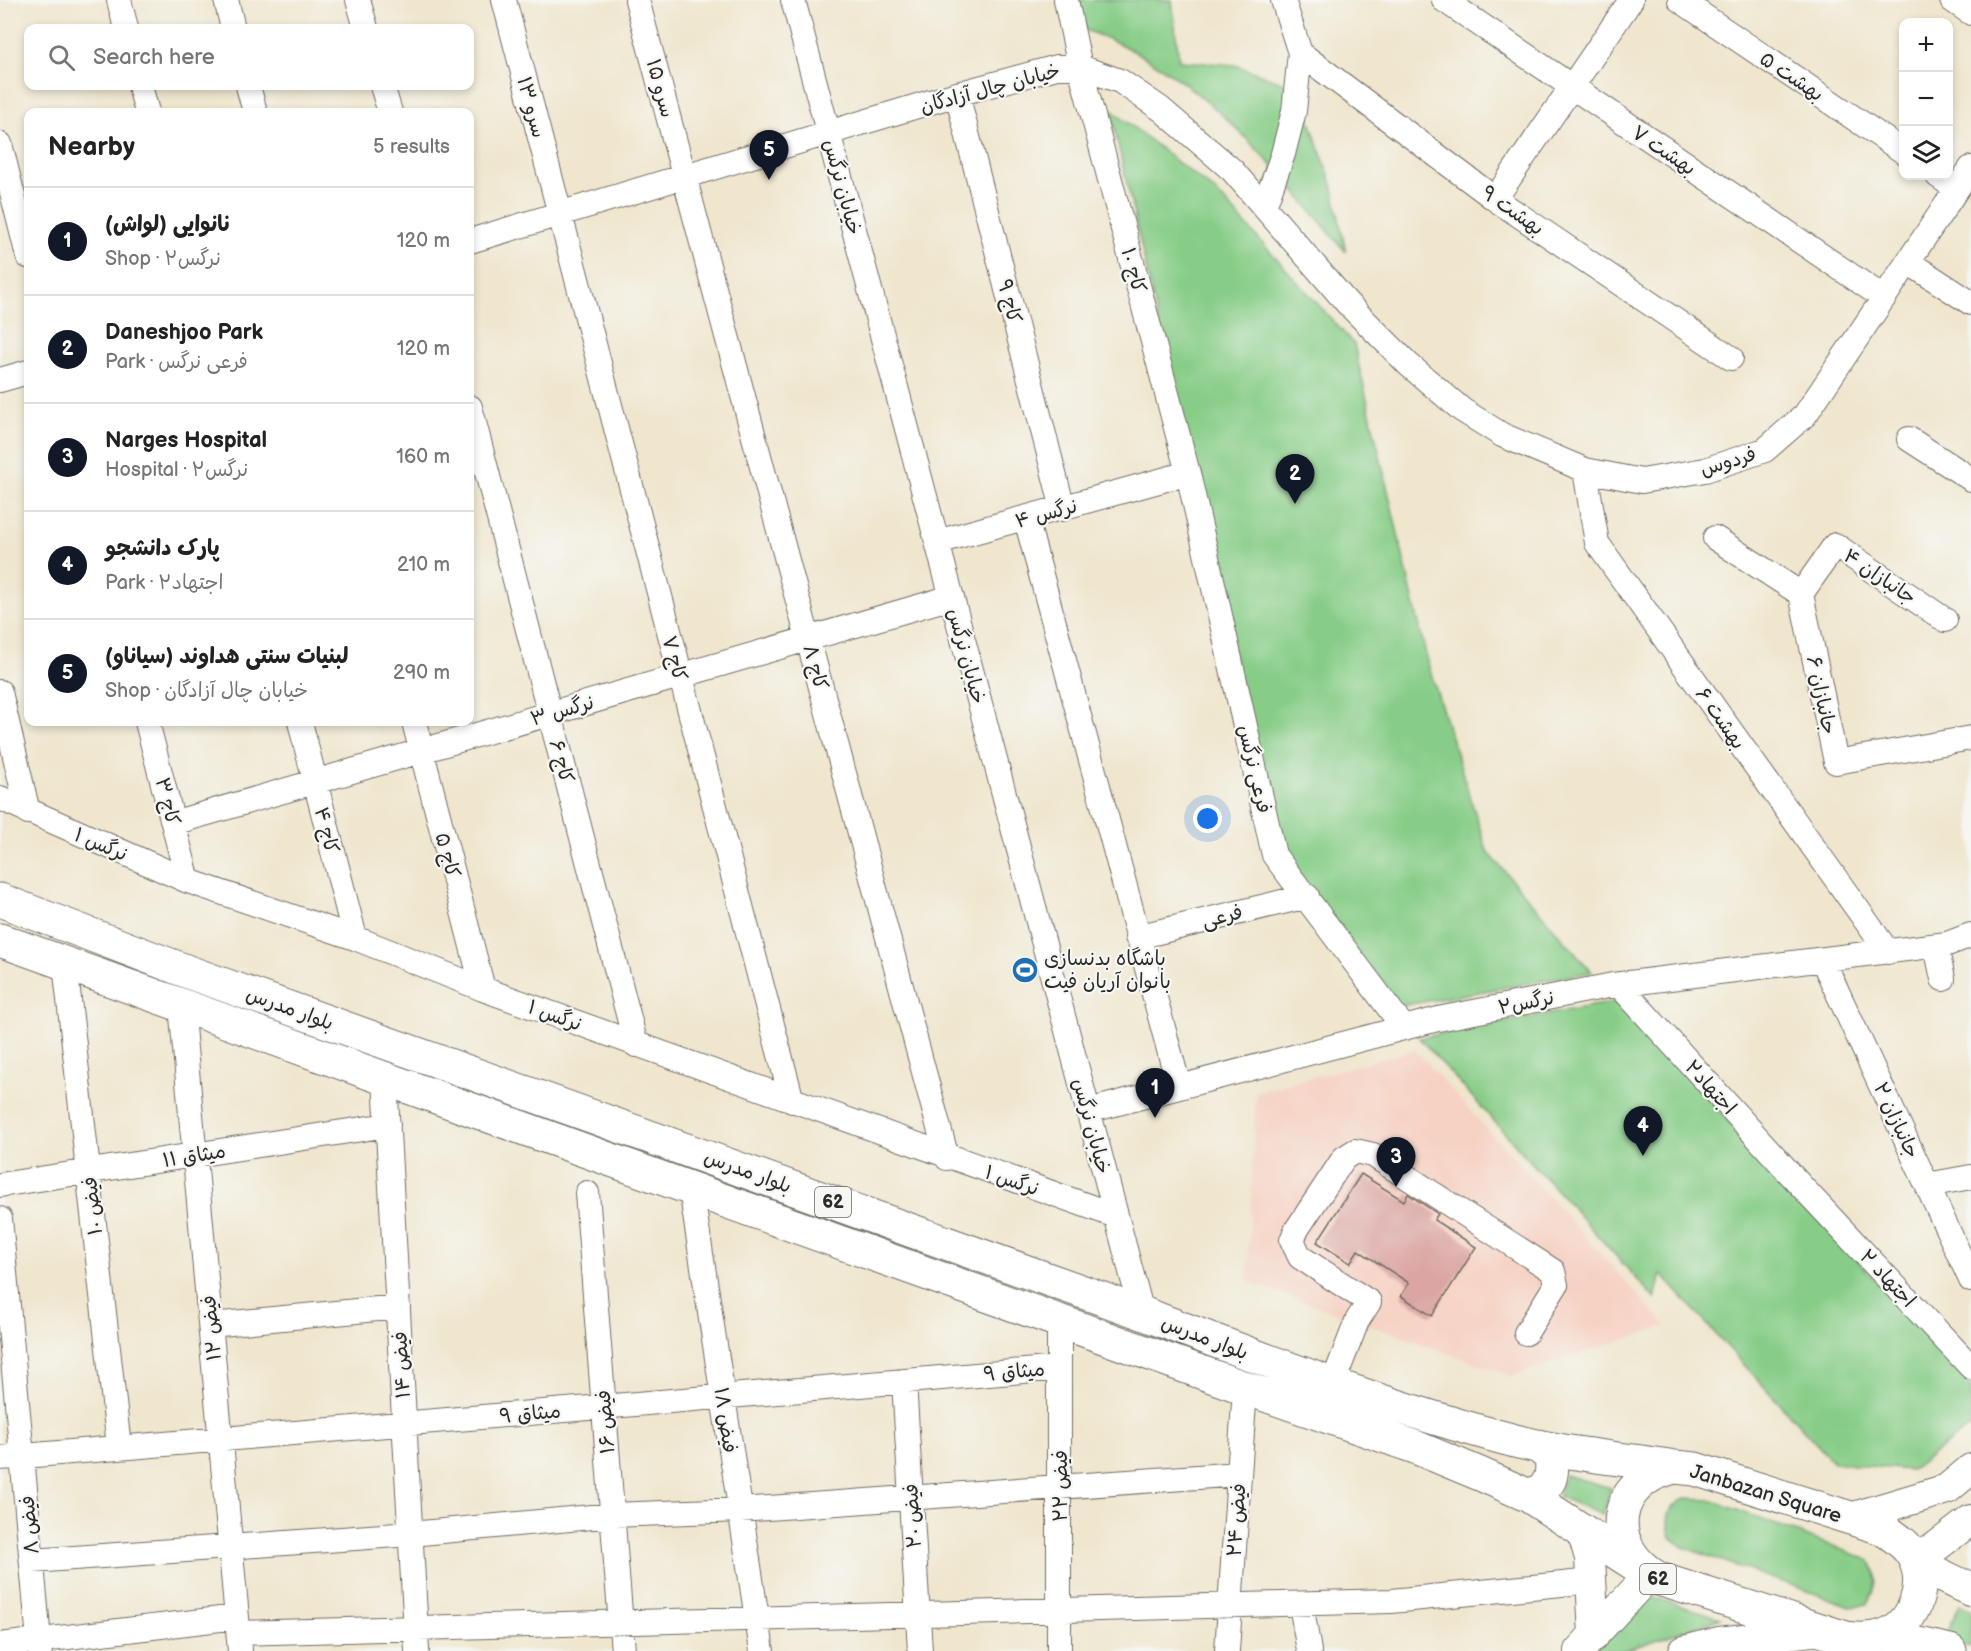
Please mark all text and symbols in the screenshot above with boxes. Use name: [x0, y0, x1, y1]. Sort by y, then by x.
map controls: [1899, 18, 1953, 180]
button: +: [1899, 18, 1953, 72]
search box: [24, 24, 474, 90]
icon: search: [45, 41, 78, 74]
text: Search here: [93, 44, 215, 71]
street label: بهشت ۵: [1755, 47, 1828, 107]
street label: سرو ۱۵: [641, 56, 679, 120]
street label: خیابان چال آزادگان: [918, 59, 1063, 119]
button: −: [1899, 72, 1953, 126]
street label: سرو ۱۳: [511, 74, 551, 140]
street label: بهشت ۷: [1627, 121, 1700, 181]
button: layers: [1899, 126, 1953, 180]
pin: 5: [750, 130, 788, 180]
text: Nearby: [48, 132, 135, 163]
text: 5 results: [373, 135, 450, 159]
street label: خیابان نرگس: [818, 137, 866, 238]
street label: بهشت ۹: [1477, 181, 1548, 241]
text: نانوایی (لواش): [105, 211, 232, 238]
text: 1: [63, 229, 72, 253]
text: 120 m: [397, 229, 450, 253]
street label: کاج ۱۰: [1115, 245, 1151, 296]
text: Shop · نرگس۲: [105, 247, 221, 271]
street label: کاج ۹: [991, 277, 1026, 326]
text: Daneshjoo Park: [105, 319, 263, 346]
text: 2: [62, 337, 73, 361]
text: 120 m: [397, 337, 450, 361]
text: Park · فرعی نرگس: [105, 350, 248, 374]
text: Narges Hospital: [105, 427, 267, 454]
street label: فردوس: [1697, 442, 1759, 482]
text: 3: [62, 445, 73, 469]
text: 160 m: [396, 445, 450, 469]
pin: 2: [1276, 454, 1314, 504]
text: Hospital · نرگس۲: [105, 458, 248, 482]
street label: نرگس ۴: [1013, 494, 1080, 534]
text: پارک دانشجو: [105, 535, 220, 562]
street label: جانبازان ۴: [1839, 544, 1920, 610]
text: 4: [62, 553, 73, 577]
text: 210 m: [397, 553, 450, 577]
text: Park · اجتهاد۲: [105, 571, 223, 595]
street label: خیابان نرگس: [942, 606, 990, 707]
street label: کاج ۷: [656, 633, 692, 684]
street label: کاج ۸: [797, 642, 833, 693]
text: لبنیات سنتی هداوند (سیاناو): [105, 643, 348, 670]
street label: جانبازان ۶: [1801, 654, 1841, 737]
text: 5: [62, 661, 73, 685]
text: 290 m: [393, 661, 450, 685]
text: Shop · خیابان چال آزادگان: [105, 679, 308, 703]
street label: بهشت ۶: [1690, 683, 1750, 754]
street label: نرگس ۳: [528, 690, 597, 731]
street label: فرعی نرگس: [1232, 723, 1276, 816]
street label: کاج ۶: [543, 737, 578, 786]
street label: کاج ۳: [149, 775, 184, 828]
your location: [1193, 804, 1222, 833]
street label: کاج ۴: [308, 805, 343, 856]
street label: نرگس ۱: [70, 823, 131, 867]
street label: کاج ۵: [429, 830, 465, 881]
street label: فرعی: [1199, 900, 1245, 934]
place label: باشگاه بدنسازی بانوان آریان فیت: [1044, 947, 1171, 994]
sports icon: باشگاه بدنسازی بانوان آریان فیت: [1010, 955, 1040, 985]
street label: بلوار مدرس: [243, 982, 337, 1036]
street label: نرگس۲: [1496, 986, 1556, 1020]
street label: نرگس ۱: [524, 995, 585, 1037]
street label: اجتهاد۲: [1679, 1055, 1741, 1120]
pin: 1: [1136, 1068, 1174, 1118]
street label: خیابان نرگس: [1067, 1076, 1115, 1177]
street label: جانبازان ۲: [1868, 1079, 1924, 1162]
pin: 4: [1624, 1106, 1662, 1156]
pin: 3: [1376, 1138, 1416, 1187]
street label: میثاق ۱۱: [161, 1139, 227, 1173]
street label: بلوار مدرس: [701, 1145, 795, 1199]
street label: نرگس ۱: [981, 1161, 1042, 1201]
street label: فیض ۱۰: [78, 1175, 108, 1236]
road number: 62: [815, 1187, 851, 1217]
street label: اجتهاد ۲: [1854, 1245, 1920, 1313]
street label: فیض ۱۲: [197, 1294, 227, 1362]
street label: بلوار مدرس: [1158, 1310, 1251, 1365]
street label: فیض ۱۴: [388, 1331, 416, 1399]
street label: میثاق ۹: [982, 1357, 1046, 1387]
street label: فیض ۱۸: [709, 1386, 742, 1455]
street label: فیض ۱۶: [592, 1389, 620, 1455]
street label: میثاق ۹: [498, 1399, 562, 1429]
street label: فیض ۲۲: [1049, 1450, 1073, 1522]
street label: Janbazan Square: [1687, 1459, 1845, 1528]
street label: فیض ۲۰: [899, 1483, 927, 1549]
street label: فیض ۲۴: [1222, 1483, 1252, 1558]
street label: فیض ۸: [15, 1494, 45, 1555]
road number: 62: [1640, 1564, 1676, 1594]

